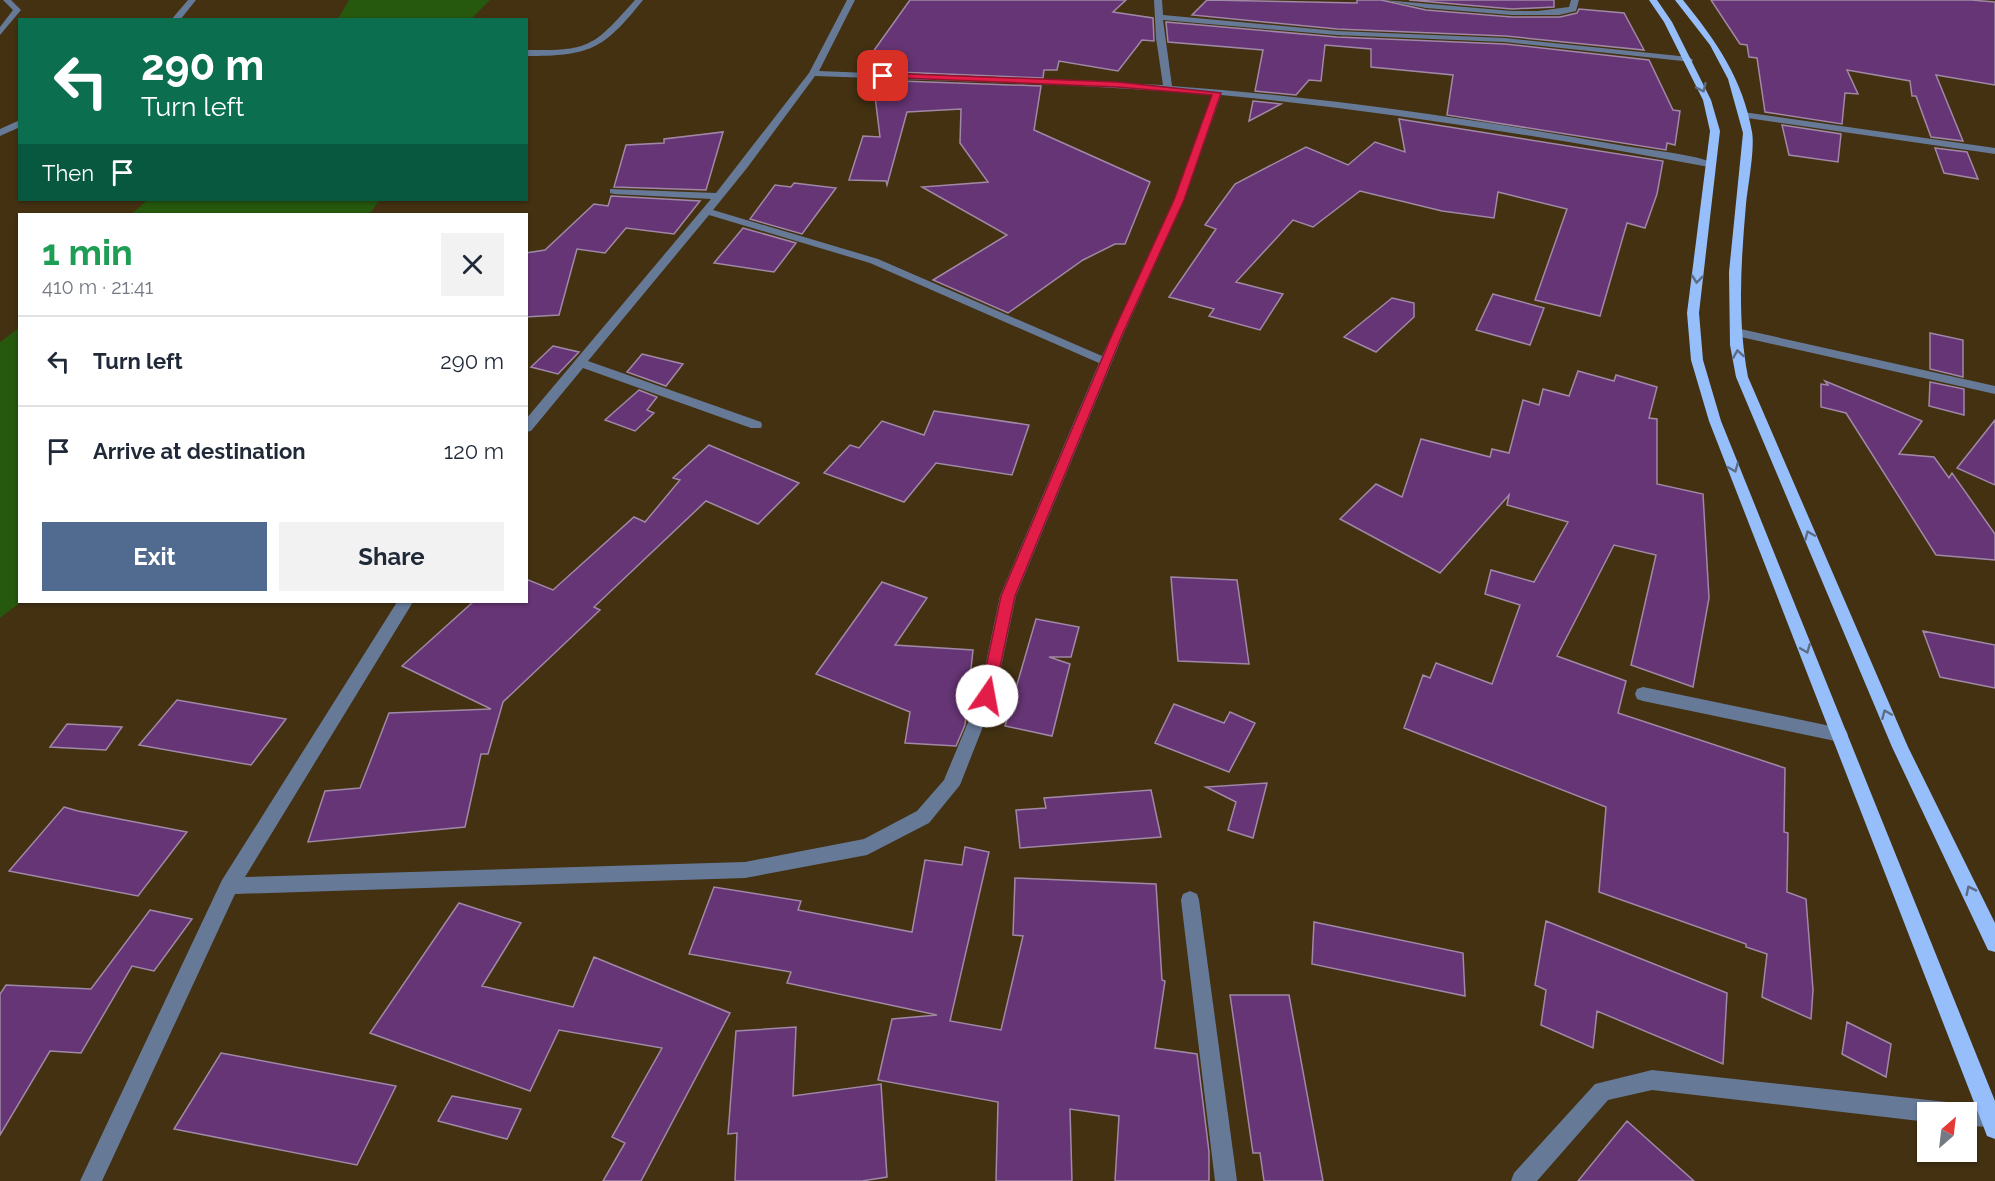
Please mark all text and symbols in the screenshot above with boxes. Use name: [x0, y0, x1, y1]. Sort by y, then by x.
text: 290 m: [141, 41, 264, 90]
icon: left: [42, 42, 120, 120]
pin: [857, 50, 908, 101]
icon: arrive: [866, 59, 899, 92]
one-way arrow: [1694, 81, 1706, 92]
text: Turn left: [141, 91, 244, 122]
icon: arrive: [106, 156, 139, 189]
text: Then: [42, 160, 94, 186]
text: 1 min: [42, 231, 133, 273]
button: close: [441, 233, 504, 296]
text: 410 m · 21:41: [42, 275, 153, 299]
one-way arrow: [1691, 275, 1704, 284]
icon: left: [42, 345, 75, 378]
text: Turn left: [93, 348, 183, 374]
text: 290 m: [440, 348, 504, 374]
one-way arrow: [1732, 349, 1745, 359]
icon: arrive: [42, 435, 75, 468]
text: Arrive at destination: [93, 438, 306, 464]
text: 120 m: [444, 438, 504, 464]
one-way arrow: [1727, 462, 1739, 473]
button: Exit: [42, 522, 267, 591]
button: Share: [279, 522, 504, 591]
one-way arrow: [1804, 530, 1816, 541]
one-way arrow: [1799, 643, 1811, 654]
position arrow: [955, 664, 1019, 728]
one-way arrow: [1881, 709, 1893, 720]
one-way arrow: [1965, 885, 1977, 896]
north arrow: [1917, 1102, 1977, 1162]
map controls: [1917, 1102, 1977, 1162]

